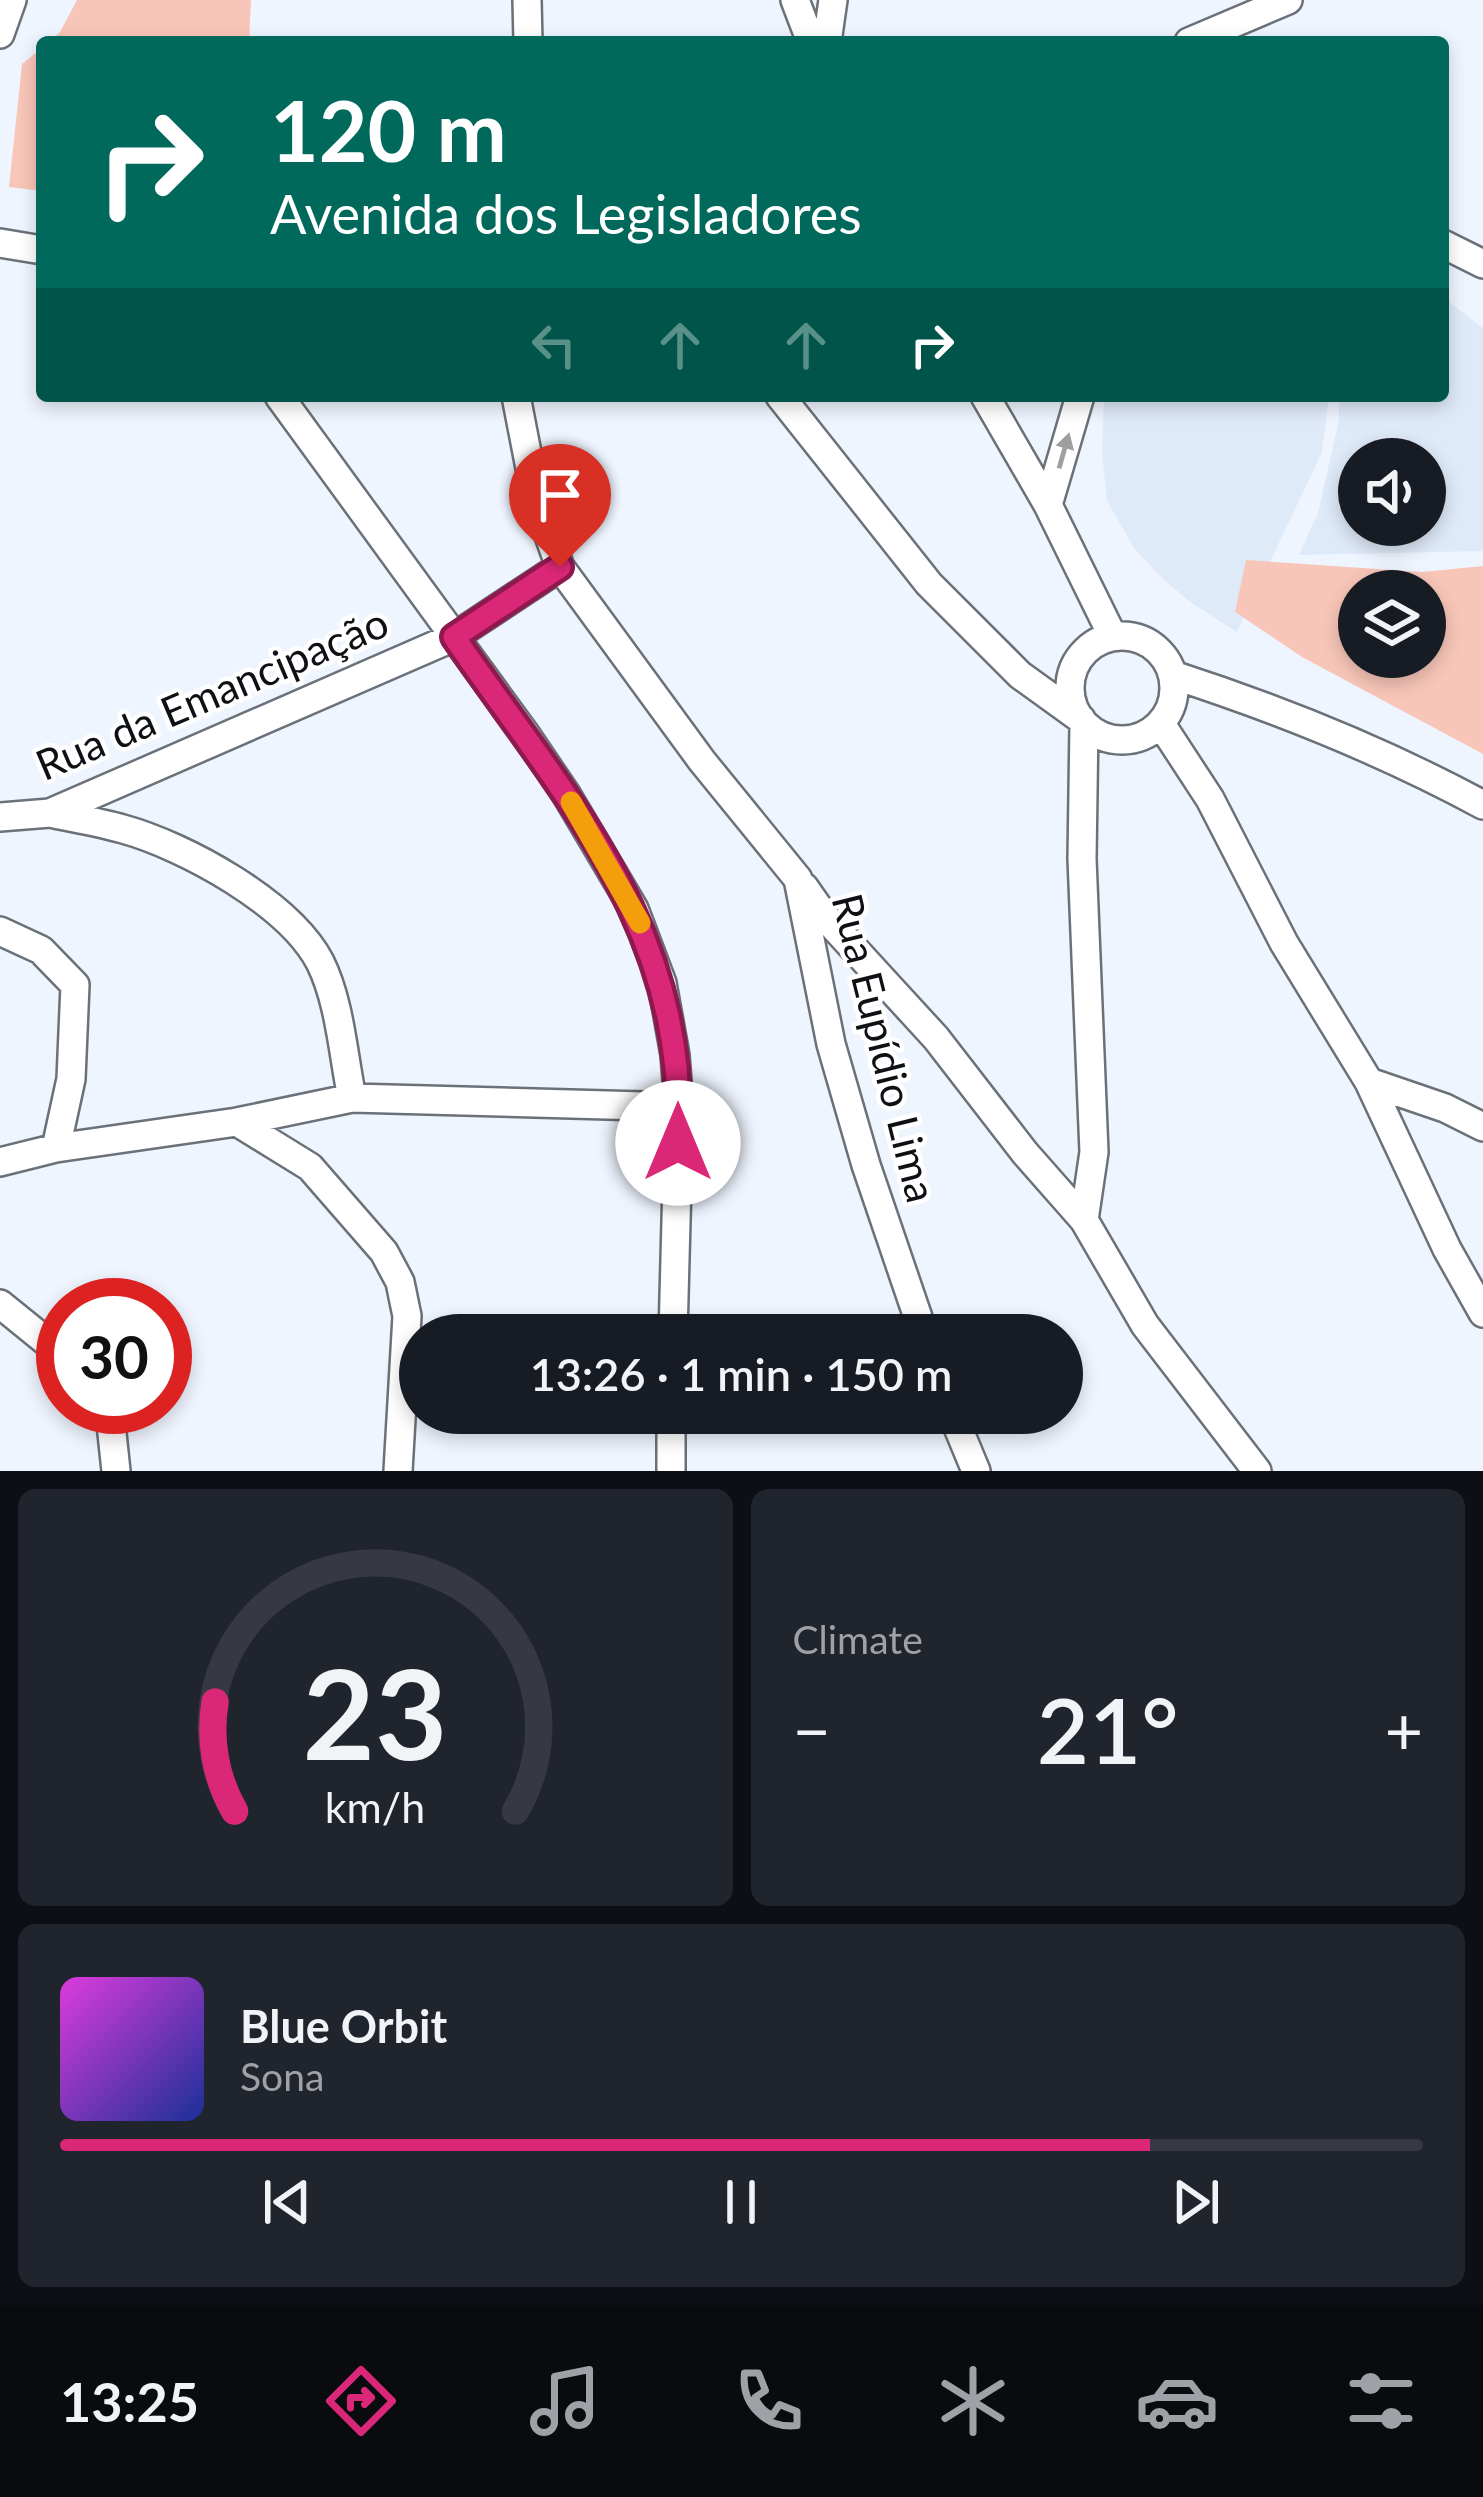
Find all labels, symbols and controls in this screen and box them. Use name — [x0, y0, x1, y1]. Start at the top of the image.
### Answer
text: 120 m — [270, 79, 507, 180]
icon: right — [72, 84, 228, 240]
text: Avenida dos Legisladores — [270, 181, 862, 246]
icon: left — [521, 312, 587, 378]
icon: ahead — [647, 312, 713, 378]
icon: ahead — [773, 312, 839, 378]
icon: right — [899, 312, 965, 378]
one-way arrow — [1056, 432, 1074, 468]
map controls — [1338, 438, 1446, 678]
button: sound — [1338, 438, 1446, 546]
pin — [509, 444, 611, 567]
icon: arrive — [527, 462, 593, 528]
button: layers — [1338, 570, 1446, 678]
street label: Rua da Emancipação — [28, 596, 395, 790]
street label: Rua Eupídio Lima — [822, 888, 947, 1207]
position arrow — [615, 1080, 741, 1206]
speed limit sign: 30 — [36, 1278, 192, 1434]
text: 13:26 · 1 min · 150 m — [530, 1347, 952, 1401]
text: Climate — [793, 1616, 923, 1662]
text: 23 — [303, 1637, 448, 1787]
text: 21° — [1037, 1675, 1179, 1783]
text: − — [793, 1690, 831, 1769]
text: + — [1385, 1690, 1423, 1769]
text: km/h — [325, 1780, 425, 1831]
text: Blue Orbit — [240, 1999, 447, 2053]
text: Sona — [240, 2053, 324, 2099]
icon: previous — [254, 2169, 320, 2235]
icon: pause — [708, 2169, 774, 2235]
icon: next — [1163, 2169, 1229, 2235]
icon: directions — [319, 2359, 403, 2443]
icon: music — [523, 2359, 607, 2443]
icon: phone — [727, 2359, 811, 2443]
icon: climate — [931, 2359, 1015, 2443]
icon: car — [1135, 2359, 1219, 2443]
icon: filters — [1339, 2359, 1423, 2443]
text: 13:25 — [60, 2369, 199, 2434]

